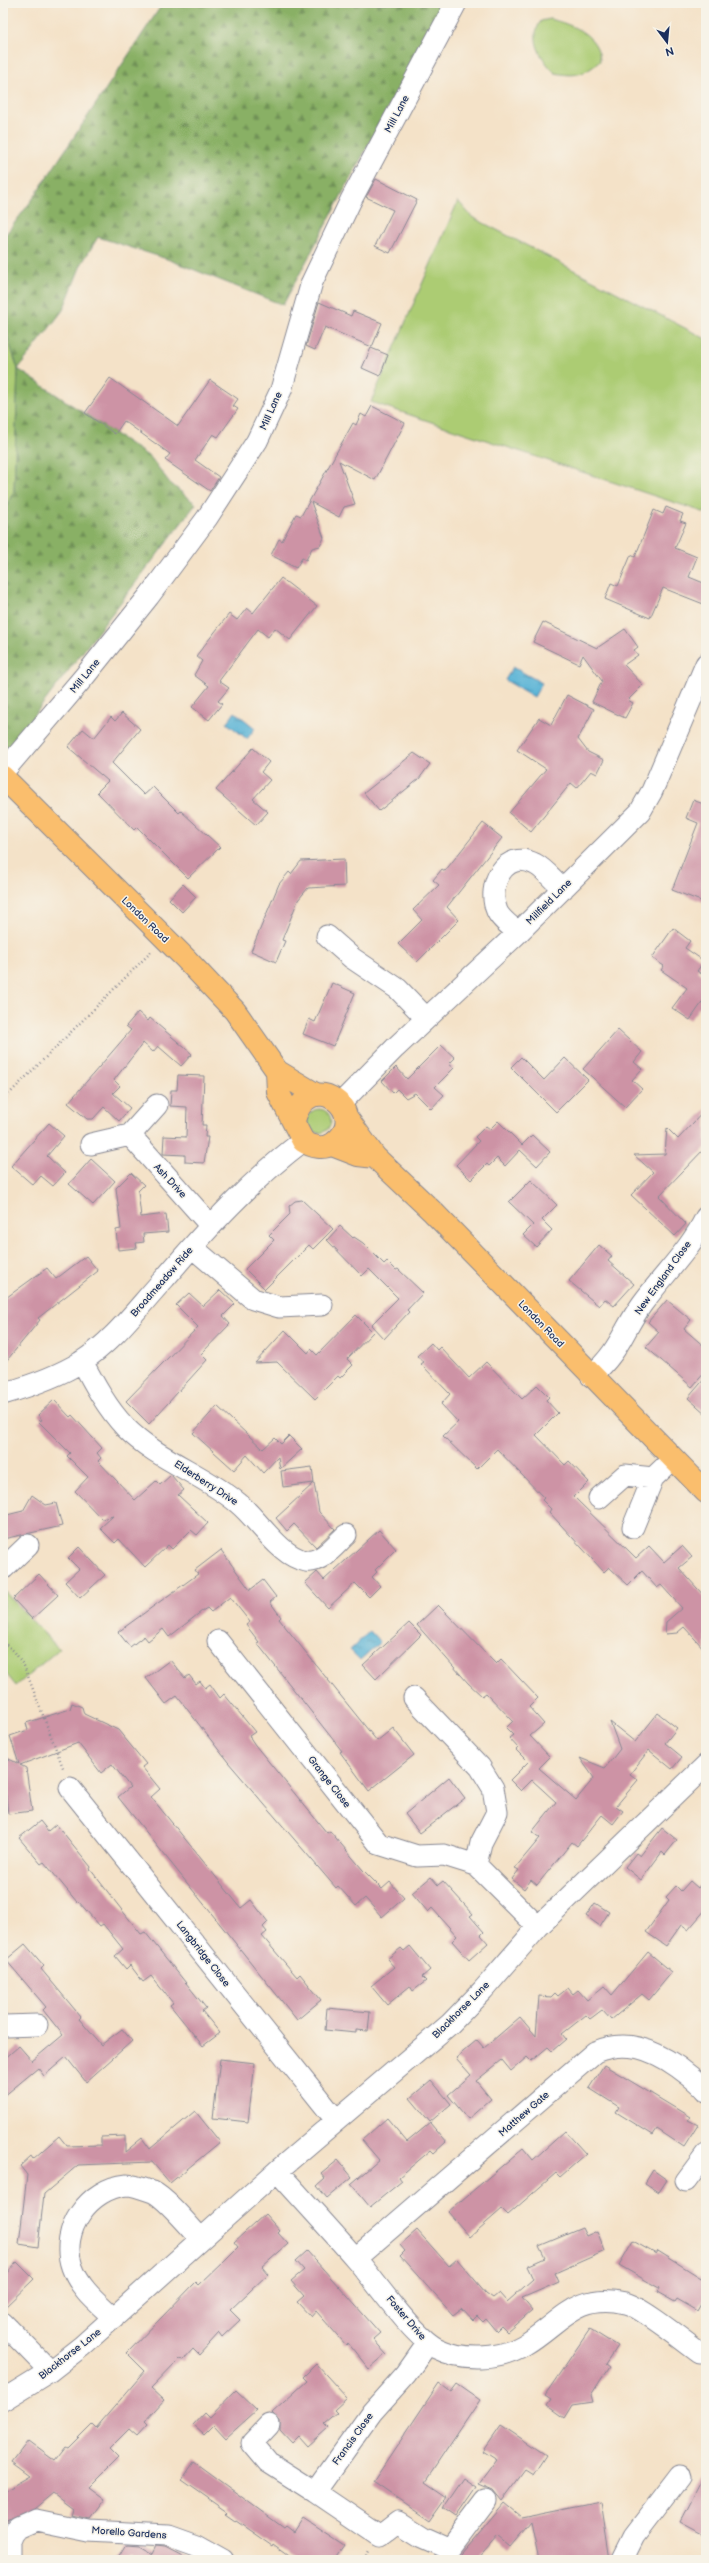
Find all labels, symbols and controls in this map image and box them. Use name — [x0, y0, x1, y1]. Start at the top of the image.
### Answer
north arrow — [647, 22, 687, 62]
text: N — [664, 44, 675, 59]
street label: Mill Lane — [382, 93, 412, 135]
street label: Mill Lane — [257, 390, 285, 432]
street label: Mill Lane — [67, 656, 103, 696]
street label: Millfield Lane — [524, 877, 574, 927]
street label: London Road — [119, 895, 171, 946]
street label: Ash Drive — [151, 1161, 189, 1201]
street label: New England Close — [632, 1239, 694, 1317]
street label: Broadmeadow Ride — [128, 1244, 196, 1320]
street label: London Road — [516, 1298, 567, 1350]
street label: Elderberry Drive — [172, 1458, 240, 1508]
street label: Grange Close — [305, 1754, 353, 1810]
street label: Langbridge Close — [174, 1919, 232, 1989]
street label: Blackhorse Lane — [430, 1979, 492, 2041]
street label: Matthew Gate — [496, 2089, 552, 2139]
street label: Foster Drive — [383, 2293, 429, 2343]
street label: Blackhorse Lane — [36, 2326, 104, 2382]
street label: Francis Close — [330, 2410, 376, 2468]
street label: Morello Gardens — [91, 2524, 167, 2542]

